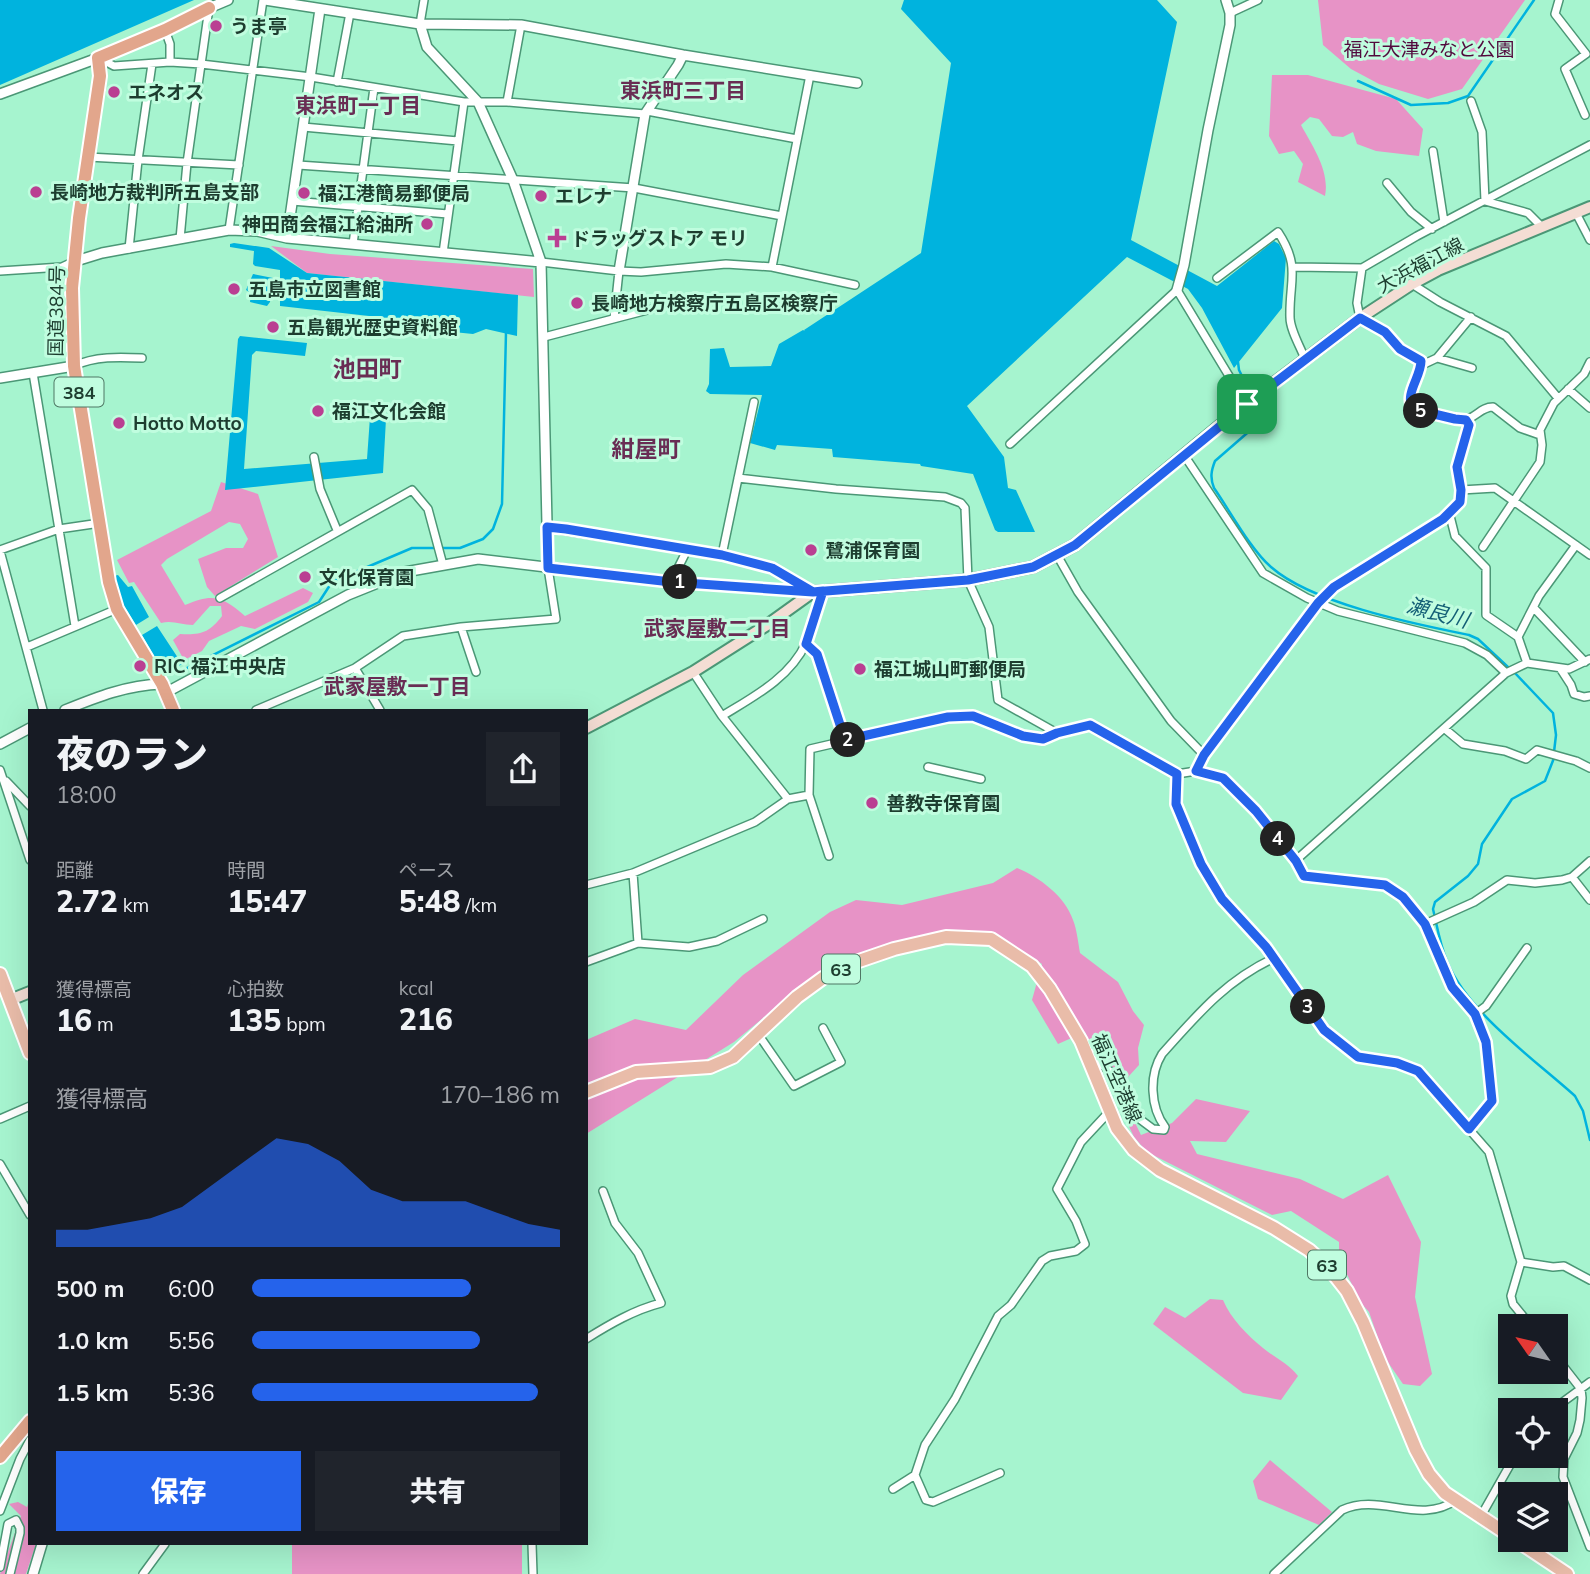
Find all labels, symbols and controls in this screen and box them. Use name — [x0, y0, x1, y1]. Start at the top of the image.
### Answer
place label: うま亭 — [230, 14, 287, 38]
marker: うま亭 — [208, 18, 224, 34]
park label: 福江大津みなと公園 — [1343, 37, 1515, 61]
district label: 東浜町三丁目 — [620, 77, 746, 103]
place label: エネオス — [128, 80, 204, 104]
marker: エネオス — [106, 84, 122, 100]
district label: 東浜町一丁目 — [295, 92, 421, 118]
place label: 長崎地方裁判所五島支部 — [50, 180, 259, 204]
place label: 福江港簡易郵便局 — [318, 181, 470, 205]
marker: 長崎地方裁判所五島支部 — [28, 184, 44, 200]
place label: エレナ — [555, 184, 612, 208]
marker: 福江港簡易郵便局 — [296, 185, 312, 201]
marker: エレナ — [533, 188, 549, 204]
place label: 神田商会福江給油所 — [242, 212, 413, 236]
marker: 神田商会福江給油所 — [419, 216, 435, 232]
place label: ドラッグストア モリ — [571, 226, 747, 250]
marker: ドラッグストア モリ — [549, 230, 565, 246]
street label: 大浜福江線 — [1372, 232, 1468, 298]
street label: 国道384号 — [43, 265, 69, 357]
place label: 五島市立図書館 — [248, 277, 381, 301]
marker: 五島市立図書館 — [226, 281, 242, 297]
place label: 長崎地方検察庁五島区検察庁 — [591, 291, 838, 315]
marker: 長崎地方検察庁五島区検察庁 — [569, 295, 585, 311]
place label: 五島観光歴史資料館 — [287, 315, 458, 339]
marker: 五島観光歴史資料館 — [265, 319, 281, 335]
district label: 池田町 — [333, 354, 402, 383]
pin — [1217, 374, 1277, 434]
road number: 384 — [55, 378, 104, 406]
icon: arrive — [1228, 385, 1266, 423]
pin: 5 — [1404, 394, 1438, 428]
text: 5 — [1415, 398, 1426, 422]
place label: 福江文化会館 — [332, 399, 446, 423]
marker: 福江文化会館 — [310, 403, 326, 419]
place label: Hotto Motto — [133, 411, 242, 435]
marker: Hotto Motto — [111, 415, 127, 431]
district label: 紺屋町 — [612, 434, 681, 463]
place label: 鷺浦保育園 — [825, 538, 920, 562]
marker: 鷺浦保育園 — [803, 542, 819, 558]
pin: 1 — [662, 564, 698, 600]
place label: 文化保育園 — [319, 565, 414, 589]
marker: 文化保育園 — [297, 569, 313, 585]
text: 1 — [674, 569, 685, 593]
water label: 瀬良川 — [1404, 591, 1474, 633]
district label: 武家屋敷二丁目 — [644, 615, 791, 641]
place label: RIC 福江中央店 — [154, 654, 286, 678]
place label: 福江城山町郵便局 — [874, 657, 1026, 681]
marker: RIC 福江中央店 — [132, 658, 148, 674]
marker: 福江城山町郵便局 — [852, 661, 868, 677]
district label: 武家屋敷一丁目 — [324, 673, 471, 699]
pin: 2 — [830, 722, 866, 758]
text: 2 — [842, 727, 853, 751]
text: 夜のラン — [56, 730, 208, 778]
button: share — [486, 732, 560, 806]
text: 18:00 — [56, 780, 116, 809]
place label: 善教寺保育園 — [886, 791, 1000, 815]
marker: 善教寺保育園 — [864, 795, 880, 811]
pin: 4 — [1260, 822, 1296, 856]
text: 4 — [1272, 826, 1283, 850]
text: 距離 — [56, 858, 94, 882]
text: 時間 — [227, 858, 265, 882]
text: ペース — [399, 858, 455, 882]
text: 2.72 — [56, 882, 118, 920]
text: 15:47 — [227, 882, 307, 920]
text: 5:48 — [399, 882, 460, 920]
text: km — [118, 893, 149, 917]
text: /km — [460, 893, 497, 917]
road number: 63 — [822, 954, 860, 984]
text: kcal — [399, 976, 433, 1000]
text: 獲得標高 — [56, 977, 132, 1001]
text: 心拍数 — [227, 977, 284, 1001]
pin: 3 — [1290, 990, 1326, 1024]
text: 3 — [1302, 994, 1313, 1018]
text: 216 — [399, 1000, 453, 1038]
text: 16 — [56, 1001, 92, 1039]
text: 135 — [227, 1001, 281, 1039]
text: m — [92, 1012, 114, 1036]
text: bpm — [281, 1012, 326, 1036]
street label: 福江空港線 — [1087, 1030, 1147, 1126]
text: 170–186 m — [439, 1080, 560, 1109]
text: 獲得標高 — [56, 1084, 148, 1113]
road number: 63 — [1308, 1250, 1346, 1280]
text: 500 m — [56, 1274, 124, 1303]
text: 6:00 — [168, 1274, 215, 1303]
north arrow — [1498, 1314, 1568, 1384]
map controls — [1498, 1314, 1568, 1552]
text: 1.0 km — [56, 1326, 129, 1355]
text: 5:56 — [168, 1326, 215, 1355]
text: 1.5 km — [56, 1378, 129, 1407]
text: 5:36 — [168, 1378, 215, 1407]
button: locate — [1498, 1398, 1568, 1468]
button: 保存 — [56, 1451, 301, 1531]
button: 共有 — [315, 1451, 560, 1531]
button: layers — [1498, 1482, 1568, 1552]

